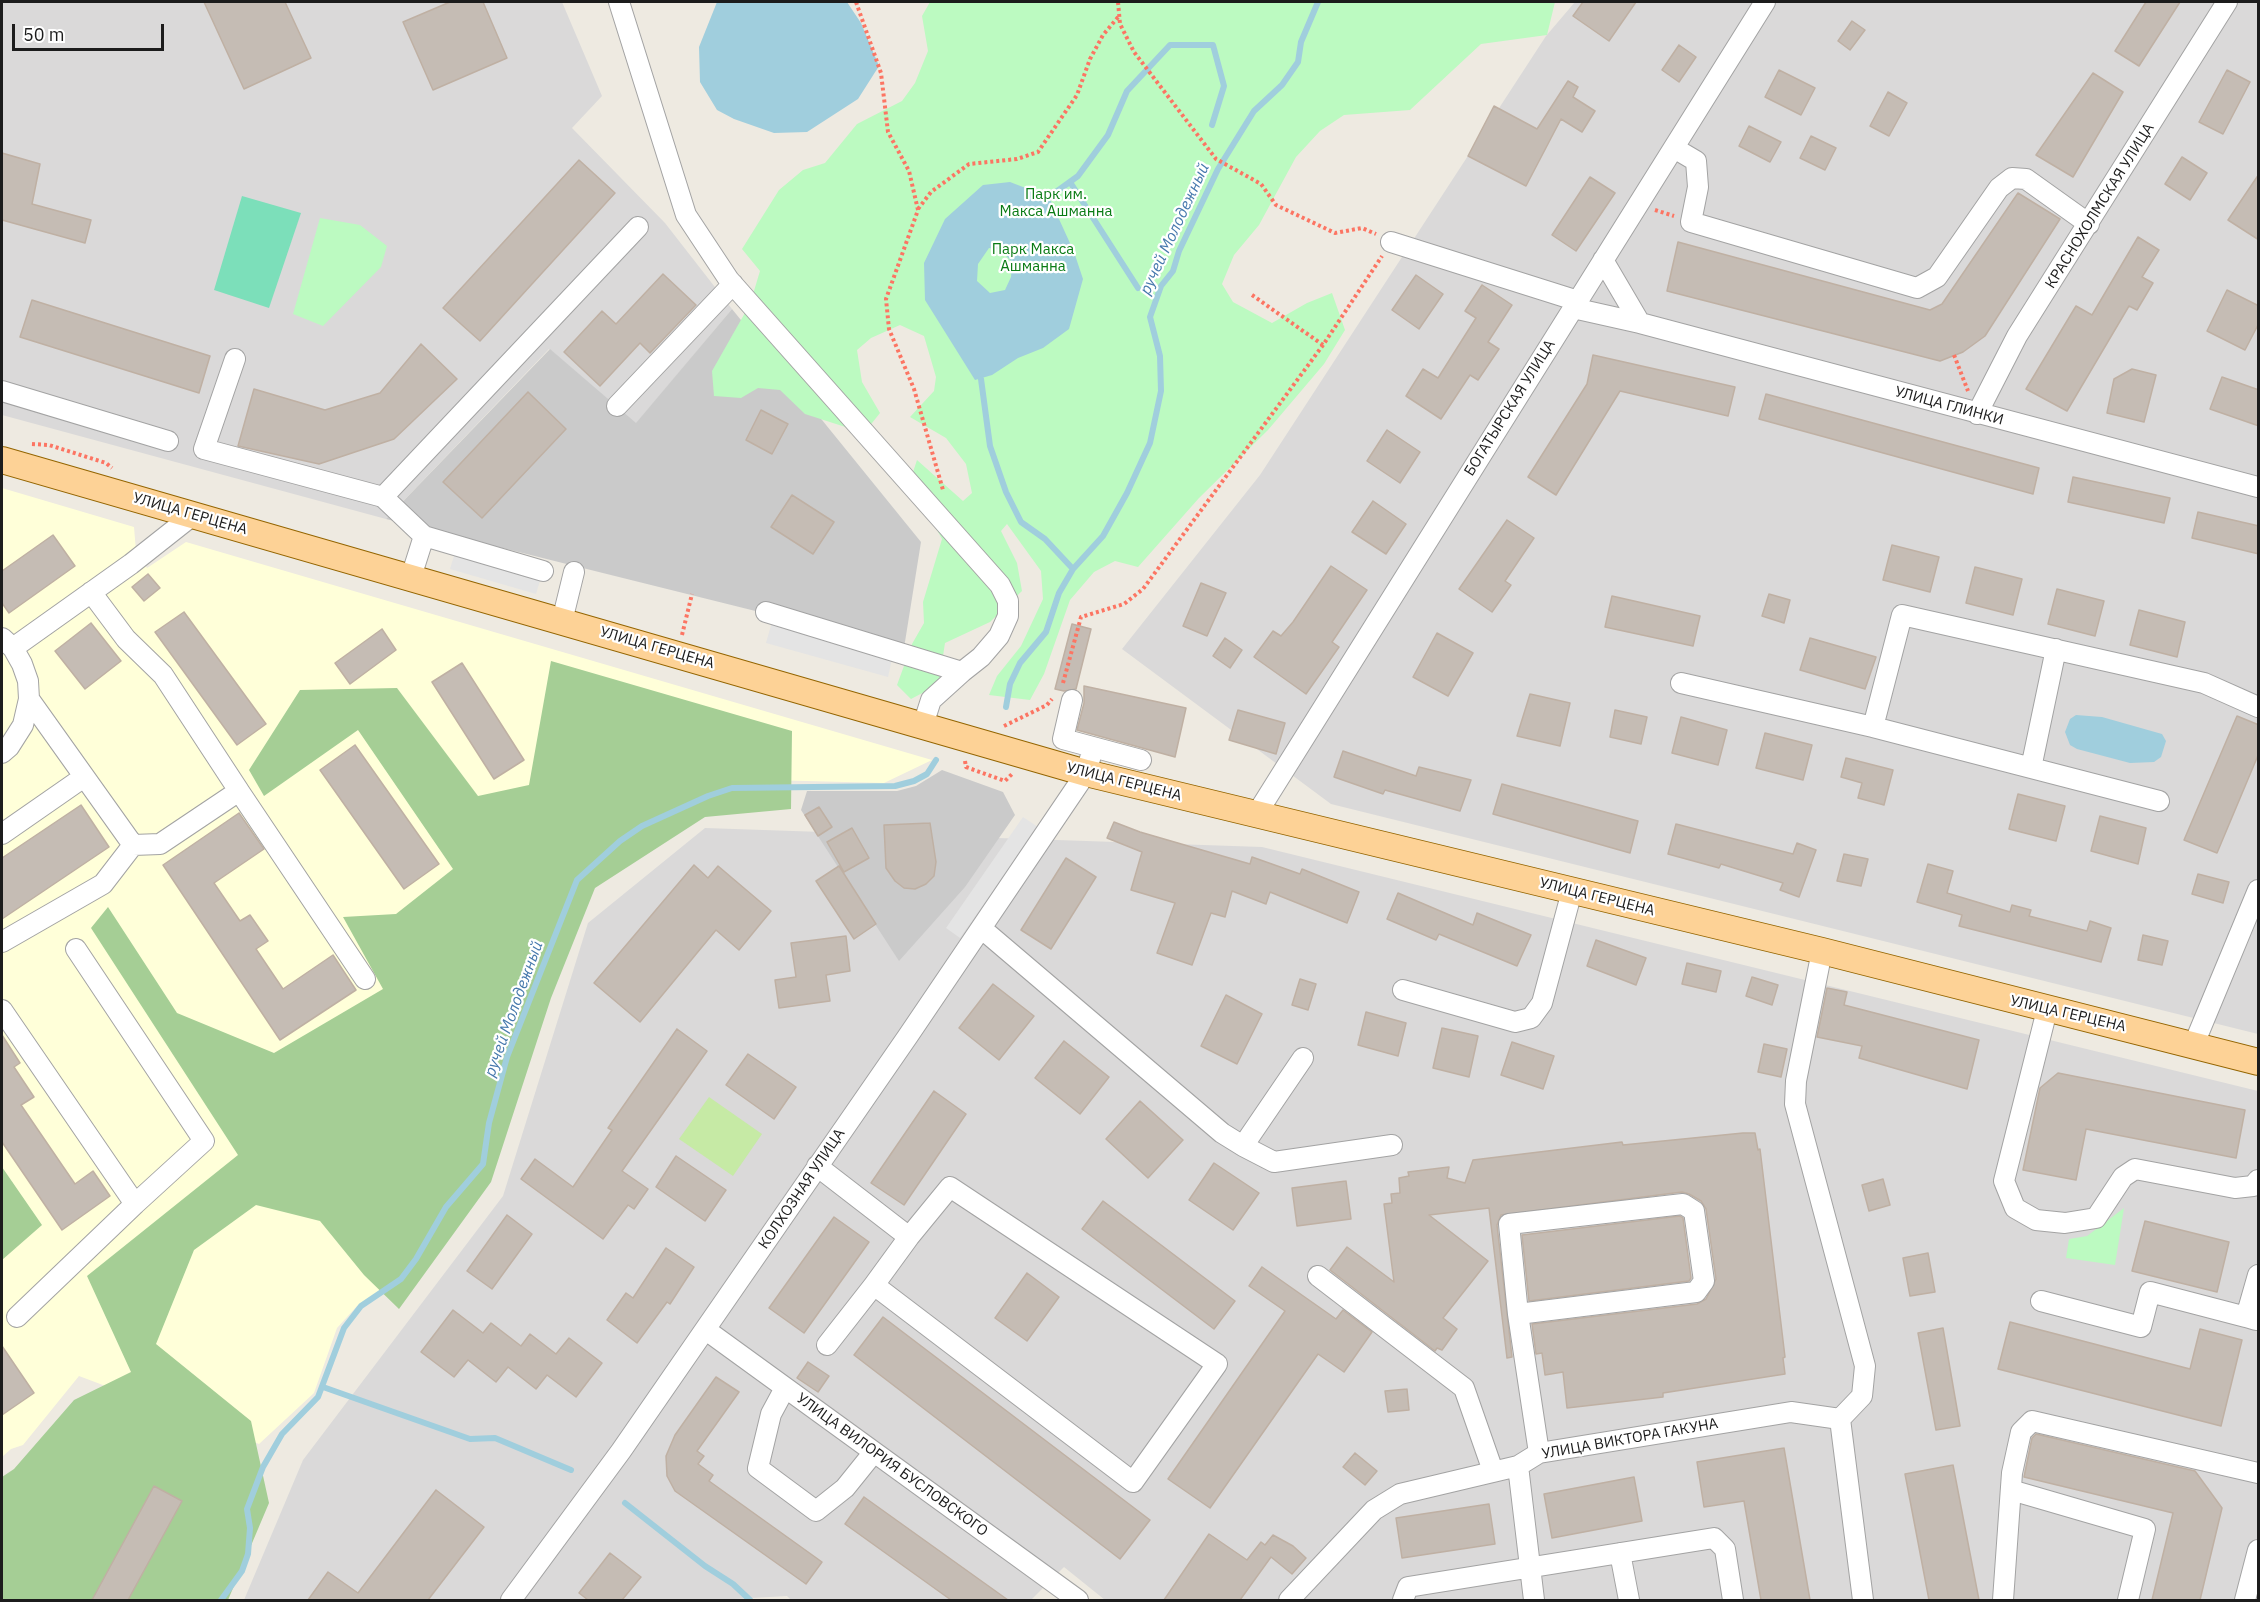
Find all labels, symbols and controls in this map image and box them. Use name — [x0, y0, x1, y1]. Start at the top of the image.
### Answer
scale bar — [15, 12, 166, 50]
text: 50 m — [23, 23, 65, 46]
street label: КРАСНОХОЛМСКАЯ УЛИЦА — [2042, 120, 2158, 292]
water label: ручей Молодежный — [1136, 160, 1214, 298]
park label: Парк им. Макса Ашманна — [1000, 186, 1112, 221]
park label: Парк Макса Ашманна — [992, 241, 1074, 276]
street label: БОГАТЫРСКАЯ УЛИЦА — [1461, 336, 1559, 480]
street label: УЛИЦА ГЛИНКИ — [1893, 383, 2005, 429]
street label: УЛИЦА ГЕРЦЕНА — [131, 489, 249, 539]
street label: УЛИЦА ГЕРЦЕНА — [598, 623, 716, 673]
street label: УЛИЦА ГЕРЦЕНА — [1064, 759, 1184, 805]
street label: УЛИЦА ГЕРЦЕНА — [1537, 874, 1657, 920]
water label: ручей Молодежный — [481, 939, 547, 1079]
street label: УЛИЦА ГЕРЦЕНА — [2008, 992, 2128, 1036]
street label: КОЛХОЗНАЯ УЛИЦА — [755, 1125, 849, 1253]
street label: УЛИЦА ВИЛОРИЯ БУСЛОВСКОГО — [793, 1390, 991, 1540]
street label: УЛИЦА ВИКТОРА ГАКУНА — [1540, 1415, 1720, 1463]

